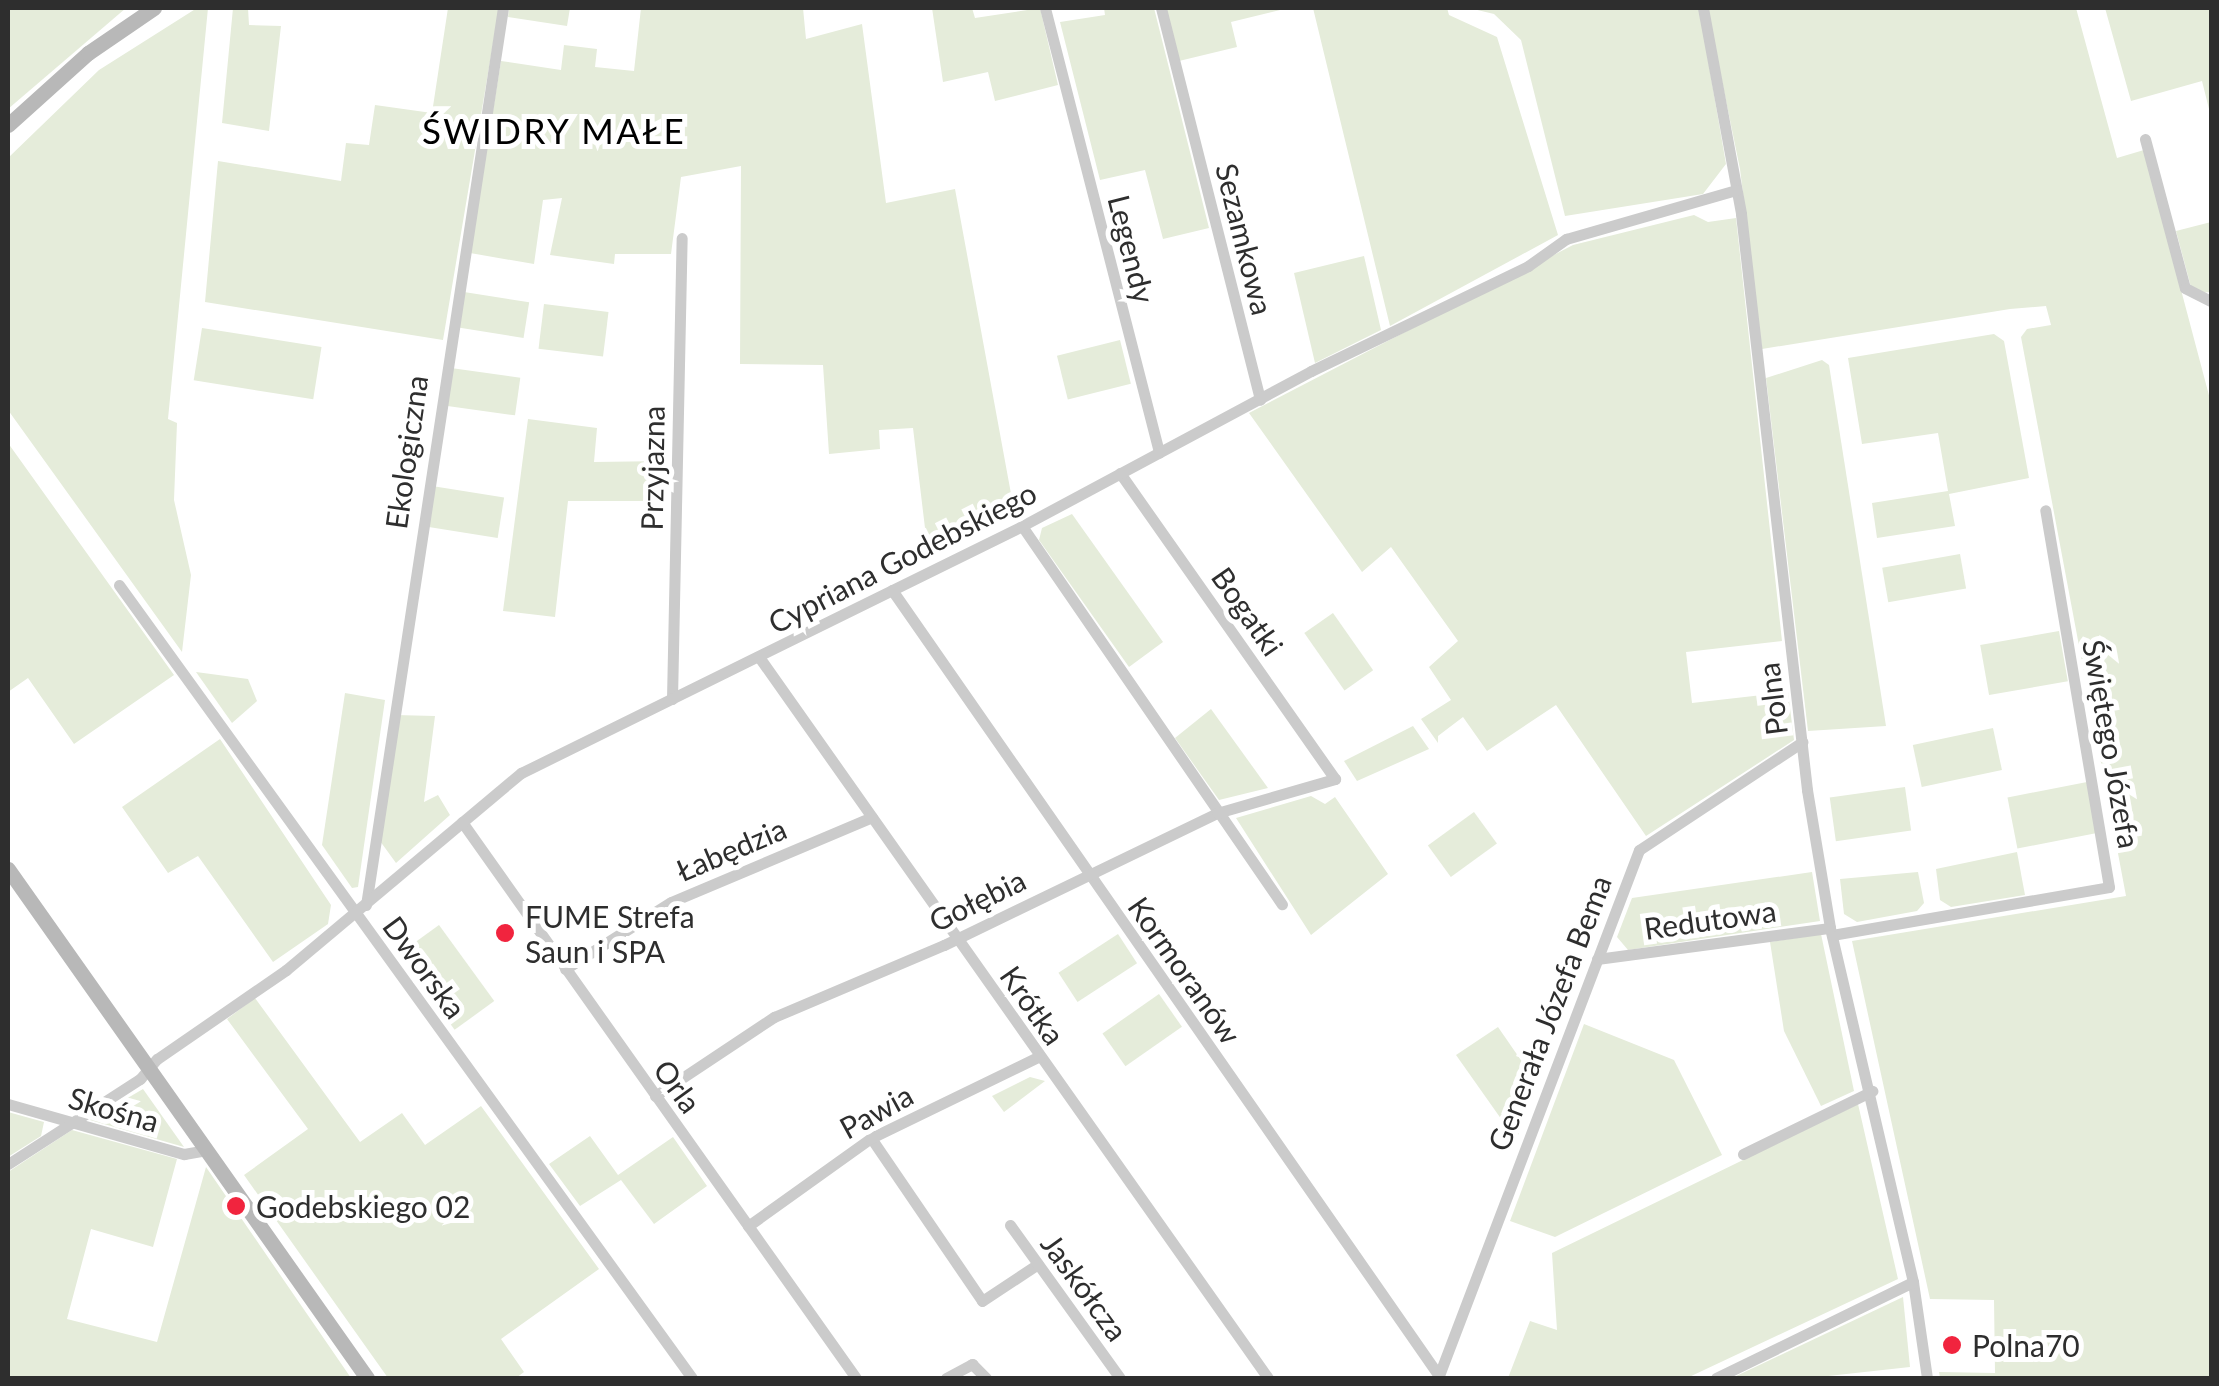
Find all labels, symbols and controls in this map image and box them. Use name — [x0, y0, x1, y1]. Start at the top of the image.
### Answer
district label: ŚWIDRY MAŁE — [421, 109, 687, 151]
street label: Sezamkowa — [1209, 160, 1281, 318]
street label: Legendy — [1101, 191, 1163, 307]
street label: Ekologiczna — [377, 373, 435, 531]
street label: Przyjazna — [633, 405, 671, 531]
street label: Cypriana Godebskiego — [762, 474, 1042, 640]
street label: Bogatki — [1205, 560, 1291, 662]
street label: Świętego Józefa — [2076, 636, 2148, 852]
street label: Polna — [1750, 661, 1794, 737]
street label: Łabędzia — [671, 810, 791, 888]
street label: Gołębia — [923, 861, 1031, 939]
street label: Generała Józefa Bema — [1480, 870, 1618, 1156]
street label: Kormoranów — [1121, 890, 1249, 1050]
street label: Redutowa — [1642, 892, 1778, 946]
place label: FUME Strefa Saun i SPA — [525, 898, 695, 968]
street label: Dworska — [376, 909, 474, 1025]
marker: FUME Strefa Saun i SPA — [494, 922, 516, 944]
street label: Krótka — [993, 959, 1073, 1051]
street label: Orla — [647, 1053, 709, 1119]
street label: Pawia — [833, 1076, 919, 1146]
street label: Skośna — [65, 1079, 163, 1139]
place label: Godebskiego 02 — [256, 1188, 470, 1224]
marker: Godebskiego 02 — [225, 1195, 247, 1217]
street label: Jaskółcza — [1034, 1226, 1136, 1348]
place label: Polna70 — [1972, 1327, 2080, 1363]
marker: Polna70 — [1941, 1334, 1963, 1356]

